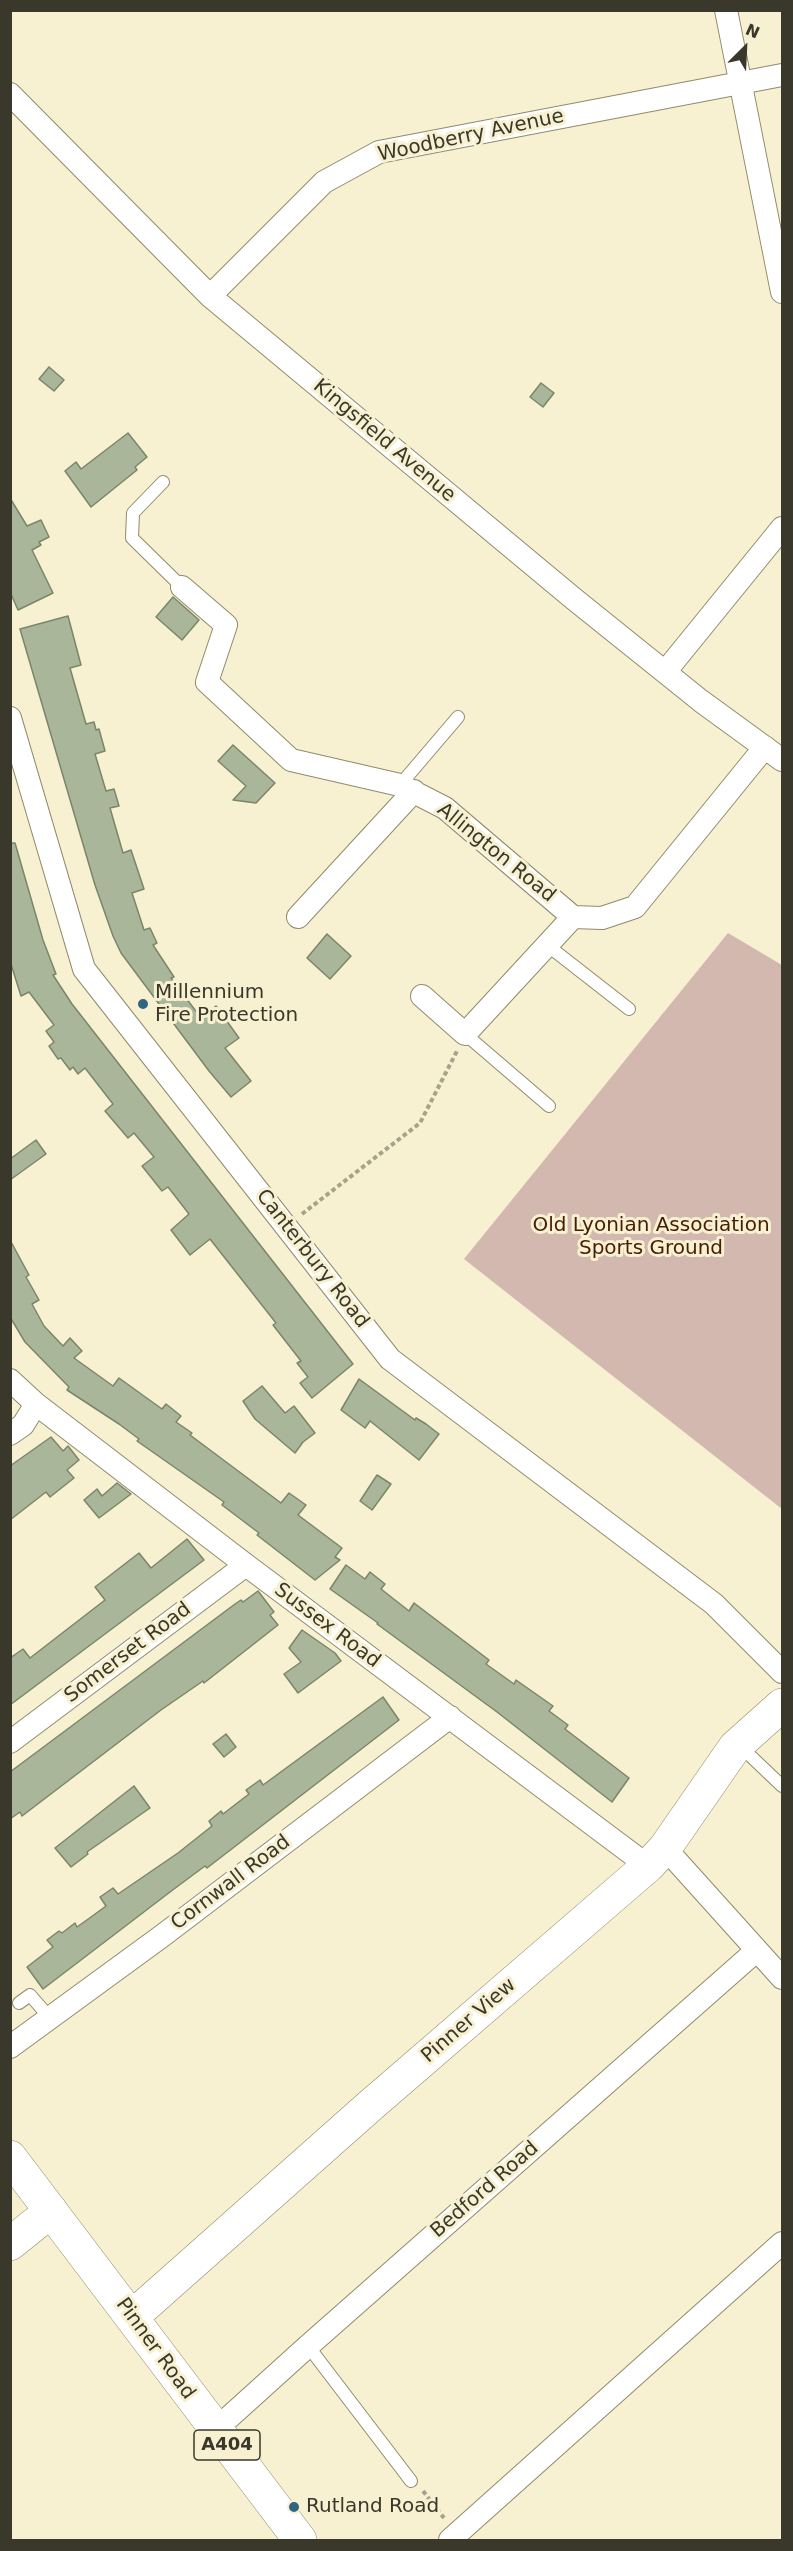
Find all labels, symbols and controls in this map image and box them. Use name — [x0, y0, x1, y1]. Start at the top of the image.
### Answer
north arrow — [715, 18, 775, 78]
text: N — [743, 20, 762, 42]
street label: Woodberry Avenue — [376, 105, 566, 167]
street label: Kingsfield Avenue — [308, 375, 460, 507]
street label: Allington Road — [432, 798, 560, 908]
place label: Millennium Fire Protection — [155, 981, 298, 1028]
marker: Millennium Fire Protection — [136, 997, 150, 1011]
street label: Canterbury Road — [250, 1185, 374, 1333]
park label: Old Lyonian Association Sports Ground — [532, 1214, 770, 1261]
street label: Sussex Road — [269, 1578, 385, 1674]
street label: Somerset Road — [60, 1598, 196, 1708]
street label: Cornwall Road — [167, 1830, 295, 1936]
street label: Pinner View — [417, 1974, 521, 2068]
street label: Bedford Road — [426, 2137, 544, 2243]
street label: Pinner Road — [110, 2294, 200, 2404]
road number: A404 — [194, 2430, 260, 2460]
place label: Rutland Road — [306, 2495, 439, 2519]
marker: Rutland Road — [287, 2500, 301, 2514]

